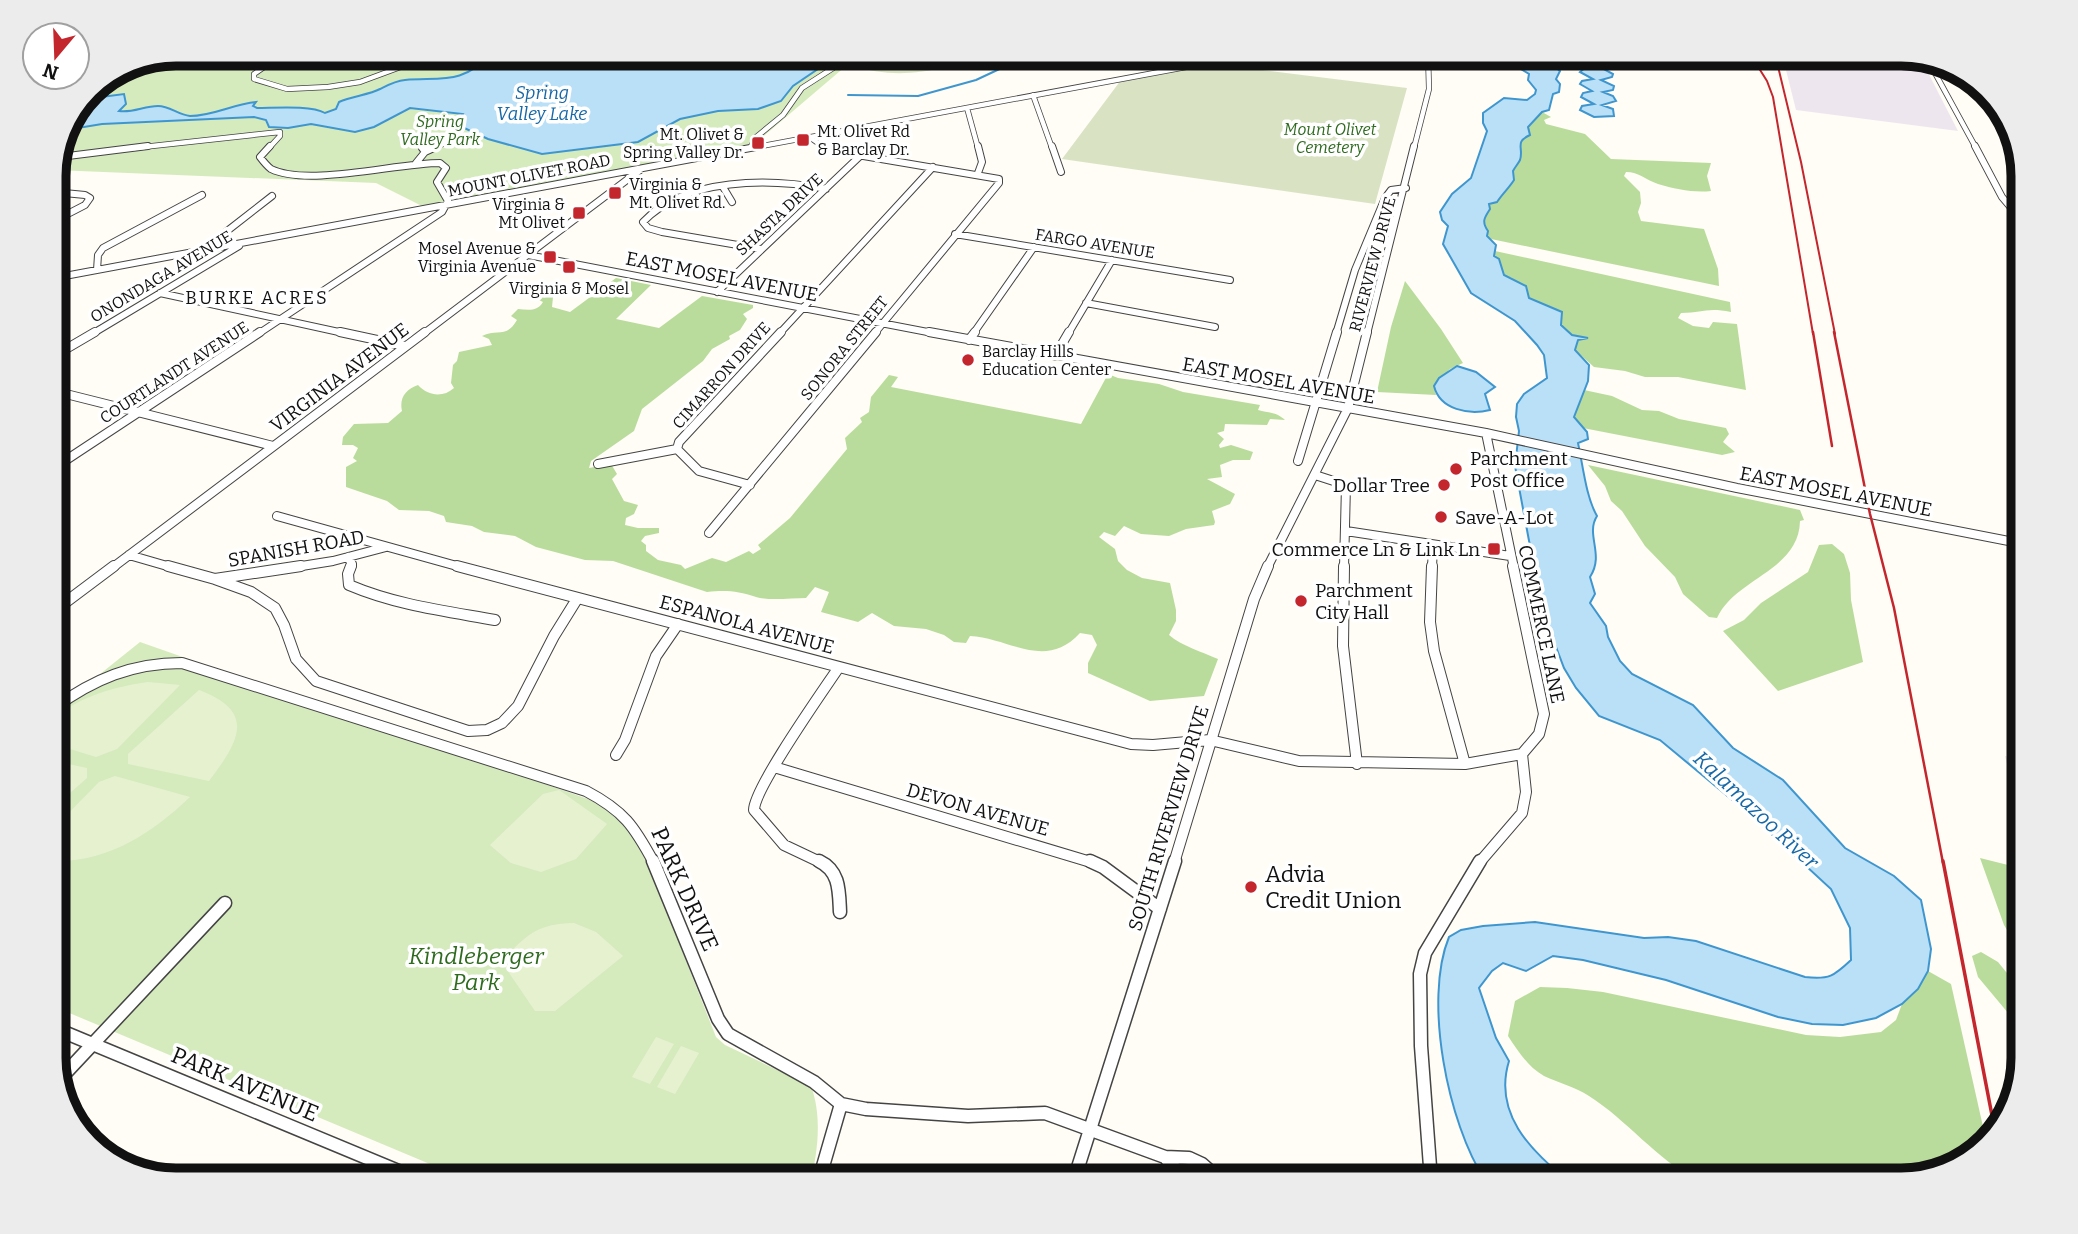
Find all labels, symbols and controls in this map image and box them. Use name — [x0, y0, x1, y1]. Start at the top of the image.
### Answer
north arrow — [21, 21, 91, 91]
text: N — [40, 58, 61, 85]
water label: Spring Valley Lake — [497, 82, 587, 125]
park label: Spring Valley Park — [400, 112, 480, 149]
park label: Mount Olivet Cemetery — [1284, 120, 1376, 157]
place label: Mt. Olivet Rd & Barclay Dr. — [817, 122, 911, 159]
place label: Mt. Olivet & Spring Valley Dr. — [623, 125, 744, 162]
marker: Mt. Olivet Rd & Barclay Dr. — [795, 132, 811, 148]
marker: Mt. Olivet & Spring Valley Dr. — [750, 135, 766, 151]
street label: MOUNT OLIVET ROAD — [446, 150, 612, 201]
street label: SHASTA DRIVE — [732, 169, 827, 260]
place label: Virginia & Mt. Olivet Rd. — [629, 175, 725, 212]
marker: Virginia & Mt. Olivet Rd. — [607, 185, 623, 201]
street label: RIVERVIEW DRIVE — [1345, 194, 1400, 334]
place label: Virginia & Mt Olivet — [492, 195, 565, 232]
marker: Virginia & Mt Olivet — [571, 205, 587, 221]
street label: FARGO AVENUE — [1034, 225, 1156, 262]
street label: ONONDAGA AVENUE — [87, 227, 236, 326]
place label: Mosel Avenue & Virginia Avenue — [418, 239, 536, 276]
street label: EAST MOSEL AVENUE — [624, 247, 820, 306]
marker: Mosel Avenue & Virginia Avenue — [542, 249, 558, 265]
marker: Virginia & Mosel — [561, 259, 577, 275]
place label: Virginia & Mosel — [509, 279, 630, 298]
district label: BURKE ACRES — [185, 287, 329, 309]
street label: SONORA STREET — [797, 293, 892, 404]
street label: COURTLANDT AVENUE — [96, 317, 252, 428]
street label: VIRGINIA AVENUE — [265, 318, 413, 437]
street label: CIMARRON DRIVE — [668, 318, 774, 433]
place label: Barclay Hills Education Center — [982, 342, 1111, 379]
marker: Barclay Hills Education Center — [960, 352, 976, 368]
street label: EAST MOSEL AVENUE — [1181, 352, 1377, 409]
place label: Parchment Post Office — [1470, 447, 1568, 492]
marker: Parchment Post Office — [1448, 461, 1464, 477]
street label: EAST MOSEL AVENUE — [1738, 462, 1934, 521]
place label: Dollar Tree — [1333, 474, 1430, 497]
marker: Dollar Tree — [1436, 477, 1452, 493]
place label: Save-A-Lot — [1455, 506, 1554, 529]
marker: Save-A-Lot — [1433, 509, 1449, 525]
street label: SPANISH ROAD — [226, 525, 366, 572]
place label: Commerce Ln & Link Ln — [1272, 538, 1480, 561]
marker: Commerce Ln & Link Ln — [1486, 541, 1502, 557]
street label: COMMERCE LANE — [1513, 543, 1570, 706]
place label: Parchment City Hall — [1315, 579, 1413, 624]
street label: ESPANOLA AVENUE — [657, 590, 837, 659]
marker: Parchment City Hall — [1293, 593, 1309, 609]
street label: SOUTH RIVERVIEW DRIVE — [1123, 703, 1214, 934]
water label: Kalamazoo River — [1688, 746, 1825, 875]
street label: DEVON AVENUE — [904, 778, 1052, 841]
street label: PARK DRIVE — [645, 823, 725, 955]
place label: Advia Credit Union — [1265, 860, 1402, 914]
marker: Advia Credit Union — [1243, 879, 1259, 895]
park label: Kindleberger Park — [408, 942, 545, 996]
street label: PARK AVENUE — [167, 1040, 323, 1128]

